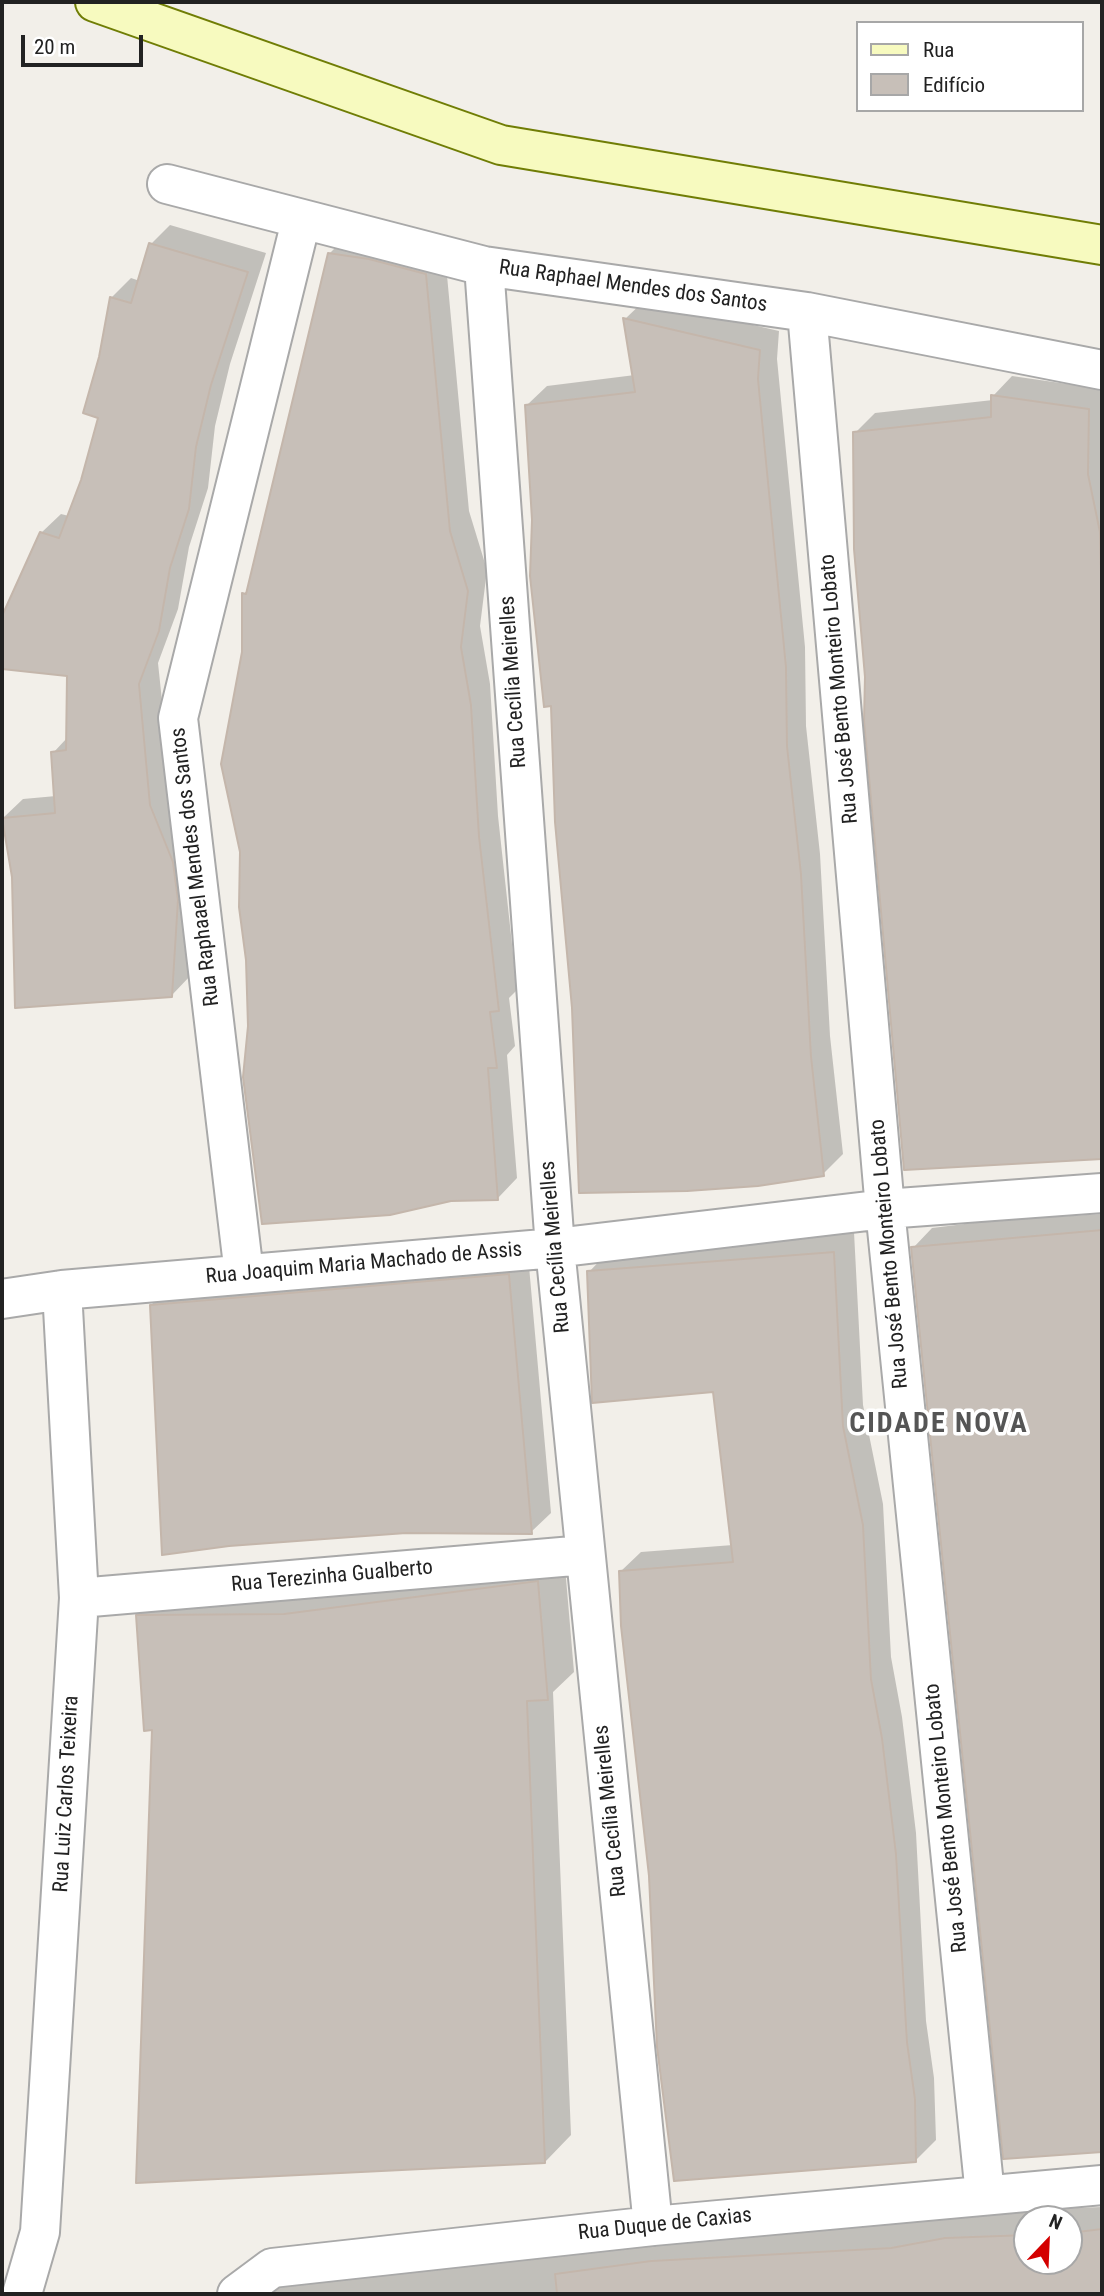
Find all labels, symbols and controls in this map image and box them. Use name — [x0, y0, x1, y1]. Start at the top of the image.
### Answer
scale bar — [24, 21, 147, 65]
legend — [856, 21, 1083, 112]
text: 20 m — [34, 35, 75, 59]
text: Rua — [923, 38, 954, 62]
text: Edifício — [923, 73, 985, 97]
street label: Rua Raphael Mendes dos Santos — [497, 256, 769, 318]
street label: Rua José Bento Monteiro Lobato — [816, 553, 864, 825]
street label: Rua Cecília Meirelles — [495, 595, 533, 769]
street label: Rua Raphaael Mendes dos Santos — [166, 726, 226, 1008]
street label: Rua José Bento Monteiro Lobato — [866, 1118, 914, 1390]
street label: Rua Cecília Meirelles — [536, 1160, 576, 1334]
street label: Rua Joaquim Maria Machado de Assis — [205, 1238, 523, 1290]
district label: CIDADE NOVA — [851, 1408, 1027, 1442]
street label: Rua Terezinha Gualberto — [230, 1556, 434, 1598]
street label: Rua José Bento Monteiro Lobato — [920, 1682, 974, 1954]
street label: Rua Luiz Carlos Teixeira — [49, 1695, 85, 1893]
street label: Rua Cecília Meirelles — [589, 1724, 633, 1898]
street label: Rua Duque de Caxias — [577, 2203, 753, 2247]
north arrow — [1013, 2205, 1083, 2275]
text: N — [1046, 2209, 1065, 2235]

